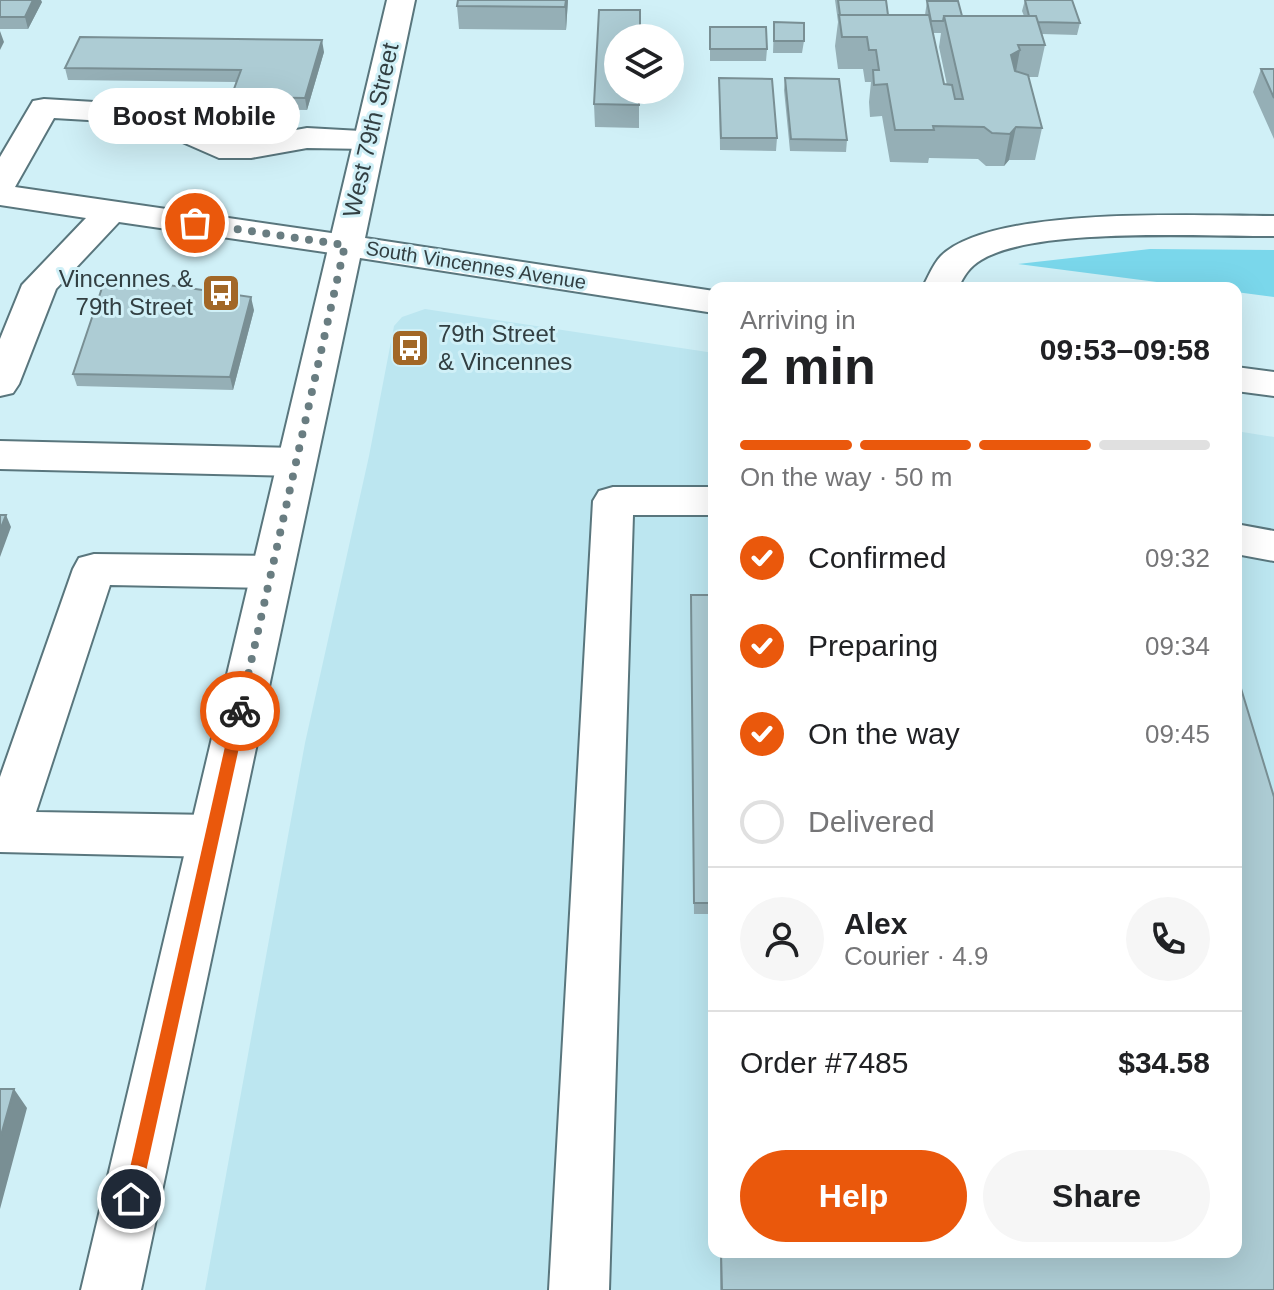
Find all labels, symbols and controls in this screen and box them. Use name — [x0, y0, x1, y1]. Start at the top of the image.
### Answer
map controls — [604, 24, 684, 104]
button: layers — [604, 24, 684, 104]
street label: West 79th Street — [337, 40, 404, 220]
callout: Boost Mobile — [89, 87, 301, 143]
text: Boost Mobile — [112, 101, 276, 131]
pin — [161, 189, 229, 257]
icon: bag — [173, 201, 217, 245]
street label: South Vincennes Avenue — [364, 237, 588, 293]
place label: Vincennes & 79th Street — [59, 265, 193, 320]
bus stop icon: Vincennes & 79th Street — [200, 272, 242, 314]
text: Arriving in — [740, 305, 856, 335]
place label: 79th Street & Vincennes — [438, 320, 572, 375]
bus stop icon: 79th Street & Vincennes — [389, 327, 431, 369]
text: 09:53–09:58 — [1040, 333, 1210, 366]
text: 2 min — [740, 337, 876, 395]
text: On the way · 50 m — [740, 462, 952, 492]
icon: check — [740, 536, 784, 580]
text: Confirmed — [808, 541, 946, 574]
text: 09:32 — [1145, 543, 1210, 573]
icon: check — [740, 624, 784, 668]
text: Preparing — [808, 629, 938, 662]
text: 09:34 — [1145, 631, 1210, 661]
courier — [200, 671, 280, 751]
icon: bike — [218, 689, 262, 733]
icon: check — [740, 712, 784, 756]
text: On the way — [808, 717, 960, 750]
text: 09:45 — [1145, 719, 1210, 749]
text: Delivered — [808, 805, 935, 838]
button: person — [740, 897, 824, 981]
button: phone — [1126, 897, 1210, 981]
text: Alex — [844, 907, 907, 940]
text: Courier · 4.9 — [844, 941, 989, 971]
text: Order #7485 — [740, 1046, 908, 1079]
text: $34.58 — [1118, 1046, 1210, 1079]
button: Help — [740, 1150, 967, 1242]
button: Share — [983, 1150, 1210, 1242]
pin — [97, 1165, 165, 1233]
icon: home — [109, 1177, 153, 1221]

